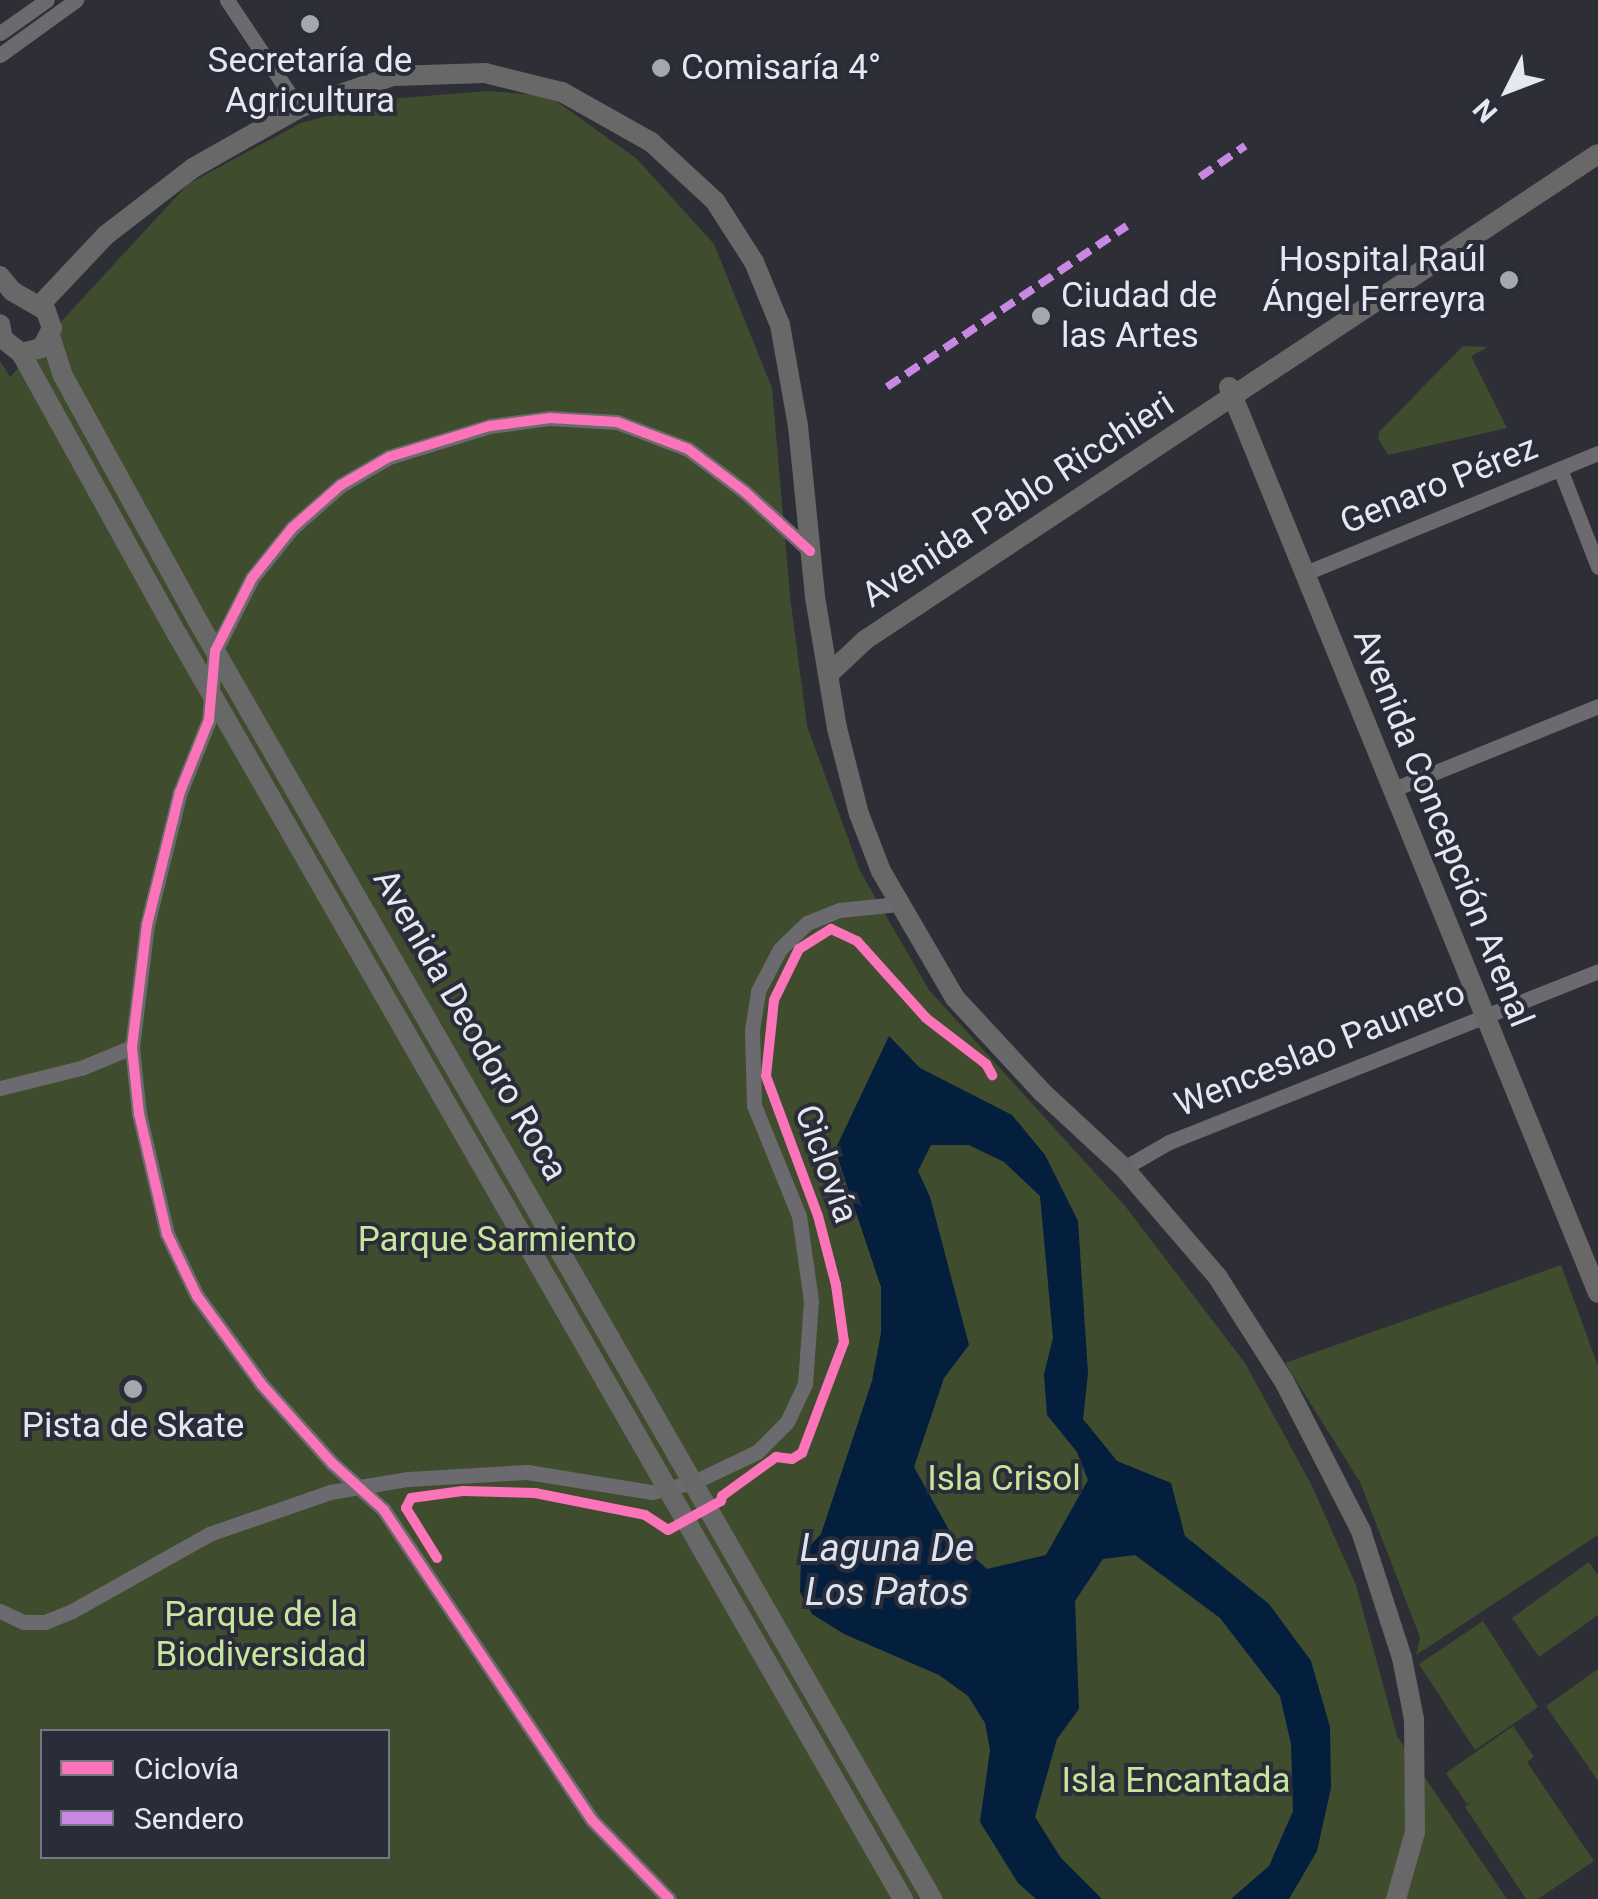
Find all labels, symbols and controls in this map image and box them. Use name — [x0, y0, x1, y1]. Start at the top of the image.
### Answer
marker: Secretaría de Agricultura — [299, 13, 321, 35]
place label: Secretaría de Agricultura — [208, 40, 412, 122]
north arrow — [1458, 40, 1558, 140]
place label: Comisaría 4° — [681, 47, 881, 89]
marker: Comisaría 4° — [650, 57, 672, 79]
text: N — [1466, 92, 1504, 129]
place label: Hospital Raúl Ángel Ferreyra — [1262, 239, 1486, 321]
marker: Hospital Raúl Ángel Ferreyra — [1496, 267, 1522, 293]
place label: Ciudad de las Artes — [1061, 275, 1217, 357]
marker: Ciudad de las Artes — [1030, 305, 1052, 327]
street label: Avenida Pablo Ricchieri — [854, 383, 1182, 617]
street label: Genaro Pérez — [1334, 426, 1544, 544]
street label: Avenida Concepción Arenal — [1344, 623, 1542, 1033]
street label: Avenida Deodoro Roca — [364, 862, 576, 1188]
street label: Wenceslao Paunero — [1169, 972, 1471, 1126]
street label: Ciclovía — [785, 1099, 867, 1229]
park label: Parque Sarmiento — [358, 1219, 636, 1261]
marker: Pista de Skate — [122, 1378, 144, 1400]
place label: Pista de Skate — [22, 1405, 244, 1447]
park label: Isla Crisol — [927, 1458, 1081, 1500]
water label: Laguna De Los Patos — [800, 1526, 974, 1616]
park label: Parque de la Biodiversidad — [156, 1594, 366, 1676]
legend — [40, 1729, 390, 1859]
text: Ciclovía — [134, 1751, 239, 1786]
park label: Isla Encantada — [1062, 1760, 1290, 1802]
text: Sendero — [134, 1801, 244, 1836]

